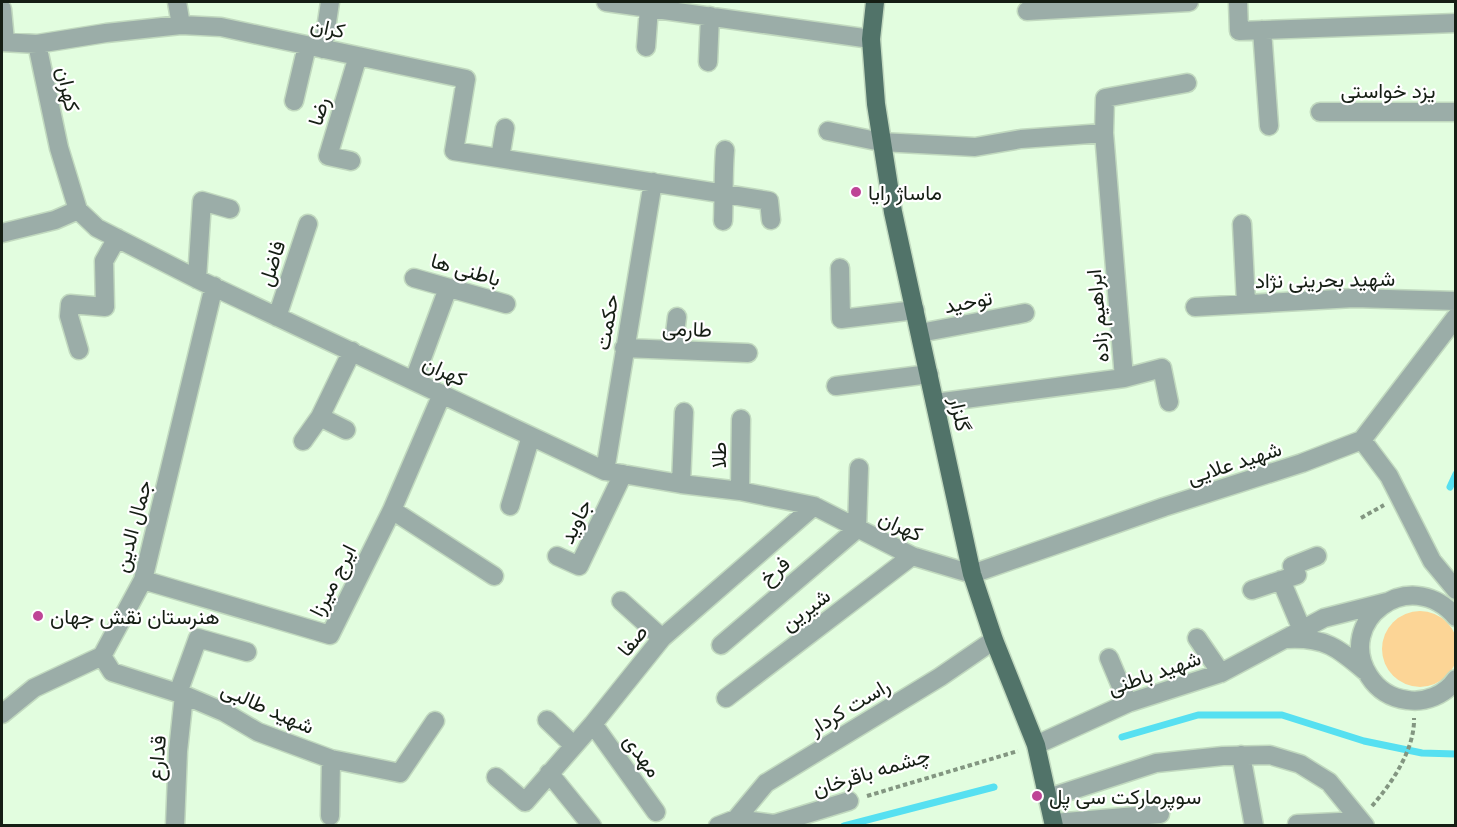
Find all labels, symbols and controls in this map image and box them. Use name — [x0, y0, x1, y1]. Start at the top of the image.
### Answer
street label: کران — [308, 11, 348, 44]
street label: کهران — [51, 64, 86, 114]
street label: یزد خواستی — [1340, 77, 1436, 104]
street label: رضا — [301, 94, 336, 129]
place label: ماساژ رایا — [868, 179, 942, 206]
marker: ماساژ رایا — [849, 185, 863, 199]
street label: فاضل — [251, 237, 291, 289]
street label: باطنی ها — [428, 247, 504, 291]
street label: شهید بحرینی نژاد — [1255, 265, 1395, 294]
street label: ابراهیم زاده — [1080, 268, 1116, 364]
street label: توحید — [942, 284, 995, 319]
street label: حکمت — [588, 292, 624, 352]
street label: طارمی — [662, 314, 712, 343]
street label: کهران — [418, 349, 471, 392]
street label: گلزار — [943, 393, 977, 434]
street label: شهید علایی — [1184, 435, 1285, 490]
street label: طلا — [705, 442, 731, 468]
street label: جمال الدین — [107, 477, 157, 575]
street label: جاوید — [553, 494, 598, 548]
street label: کهران — [874, 504, 927, 547]
street label: ایرج میرزا — [303, 540, 363, 621]
street label: فرخ — [753, 550, 796, 592]
street label: شیرین — [775, 582, 836, 637]
place label: هنرستان نقش جهان — [50, 603, 220, 630]
marker: هنرستان نقش جهان — [31, 609, 45, 623]
street label: صفا — [611, 619, 653, 661]
street label: شهید باطنی — [1104, 644, 1204, 701]
street label: راست کردار — [803, 672, 895, 742]
street label: شهید طالبی — [217, 675, 319, 740]
street label: مهدی — [618, 728, 668, 783]
street label: قدارع — [141, 734, 173, 782]
street label: چشمه باقرخان — [809, 741, 933, 803]
place label: سوپرمارکت سی پل — [1049, 783, 1201, 811]
marker: سوپرمارکت سی پل — [1030, 789, 1044, 803]

